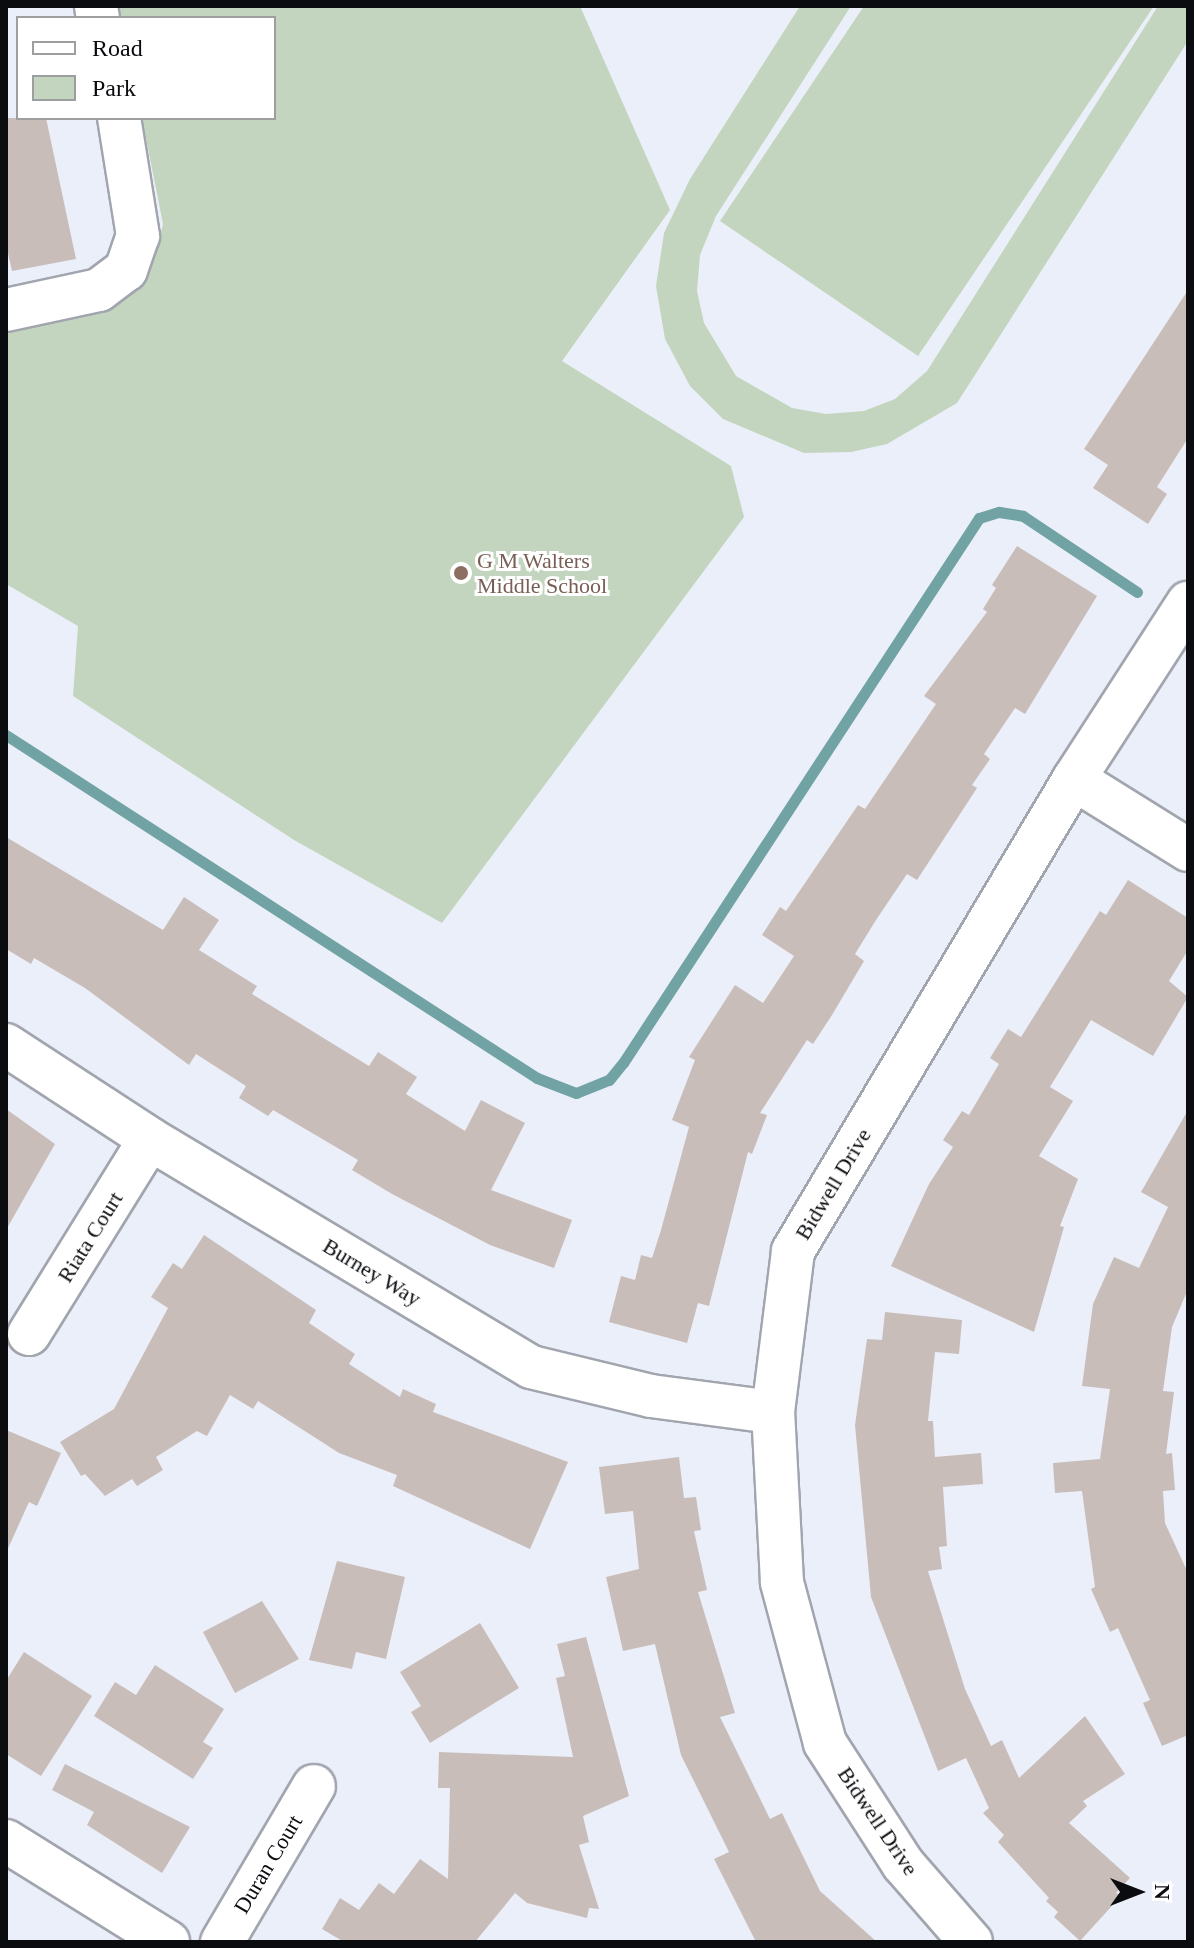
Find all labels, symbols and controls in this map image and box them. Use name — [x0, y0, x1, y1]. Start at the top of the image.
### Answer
legend — [16, 16, 276, 120]
text: Road — [92, 35, 143, 61]
text: Park — [92, 75, 136, 101]
place label: G M Walters Middle School — [477, 547, 607, 598]
marker: G M Walters Middle School — [452, 564, 470, 582]
street label: Bidwell Drive — [789, 1124, 877, 1244]
street label: Riata Court — [52, 1187, 128, 1287]
street label: Burney Way — [318, 1232, 426, 1312]
street label: Bidwell Drive — [832, 1762, 924, 1880]
street label: Duran Court — [228, 1810, 308, 1918]
north arrow — [1098, 1852, 1178, 1932]
text: N — [1150, 1884, 1175, 1900]

